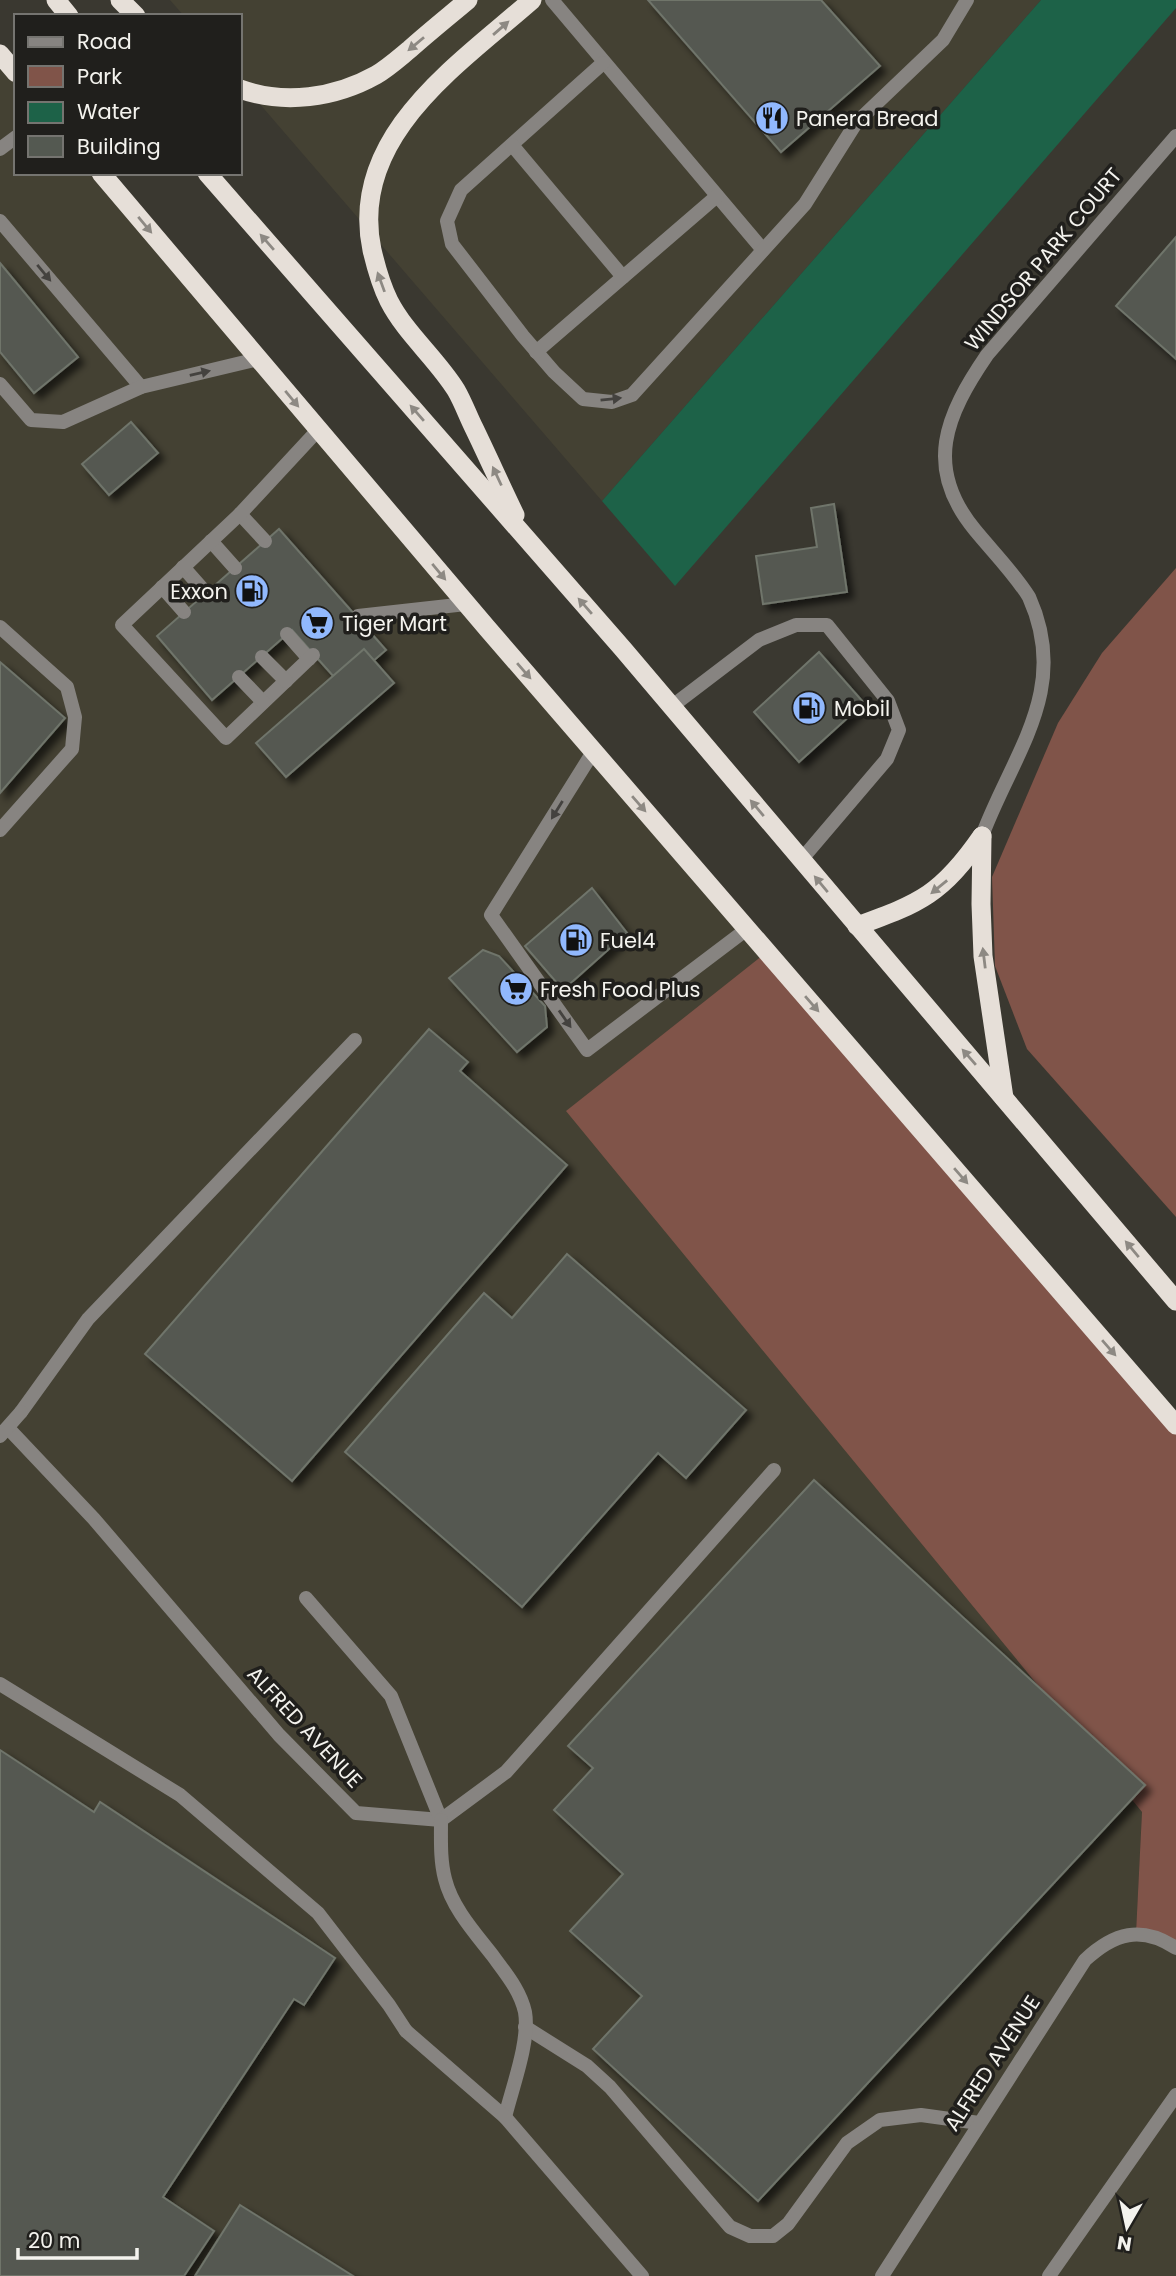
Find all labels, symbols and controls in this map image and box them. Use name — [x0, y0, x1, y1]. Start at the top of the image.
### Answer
legend — [14, 14, 242, 175]
one-way arrow — [492, 21, 509, 36]
text: Road — [77, 27, 132, 56]
one-way arrow — [407, 36, 424, 51]
text: Park — [77, 62, 122, 91]
text: Water — [77, 97, 140, 126]
restaurant icon: Panera Bread — [753, 99, 791, 137]
place label: Panera Bread — [796, 104, 939, 133]
text: Building — [77, 132, 161, 161]
street label: WINDSOR PARK COURT — [958, 161, 1128, 357]
one-way arrow — [137, 217, 152, 234]
one-way arrow — [260, 233, 275, 250]
one-way arrow — [36, 264, 52, 282]
one-way arrow — [376, 272, 387, 293]
one-way arrow — [189, 367, 211, 378]
one-way arrow — [284, 390, 300, 408]
one-way arrow — [600, 394, 622, 405]
one-way arrow — [409, 404, 425, 422]
one-way arrow — [491, 466, 502, 487]
one-way arrow — [431, 564, 446, 581]
fuel station icon: Exxon — [233, 572, 271, 610]
place label: Exxon — [170, 577, 228, 606]
one-way arrow — [578, 597, 593, 614]
supermarket icon: Tiger Mart — [298, 604, 336, 642]
place label: Tiger Mart — [342, 609, 447, 638]
one-way arrow — [516, 663, 531, 680]
fuel station icon: Mobil — [790, 689, 828, 727]
place label: Mobil — [834, 694, 890, 723]
one-way arrow — [630, 795, 646, 812]
one-way arrow — [750, 799, 765, 816]
one-way arrow — [551, 800, 564, 819]
one-way arrow — [814, 875, 829, 892]
one-way arrow — [930, 880, 948, 895]
fuel station icon: Fuel4 — [557, 921, 595, 959]
place label: Fuel4 — [600, 926, 655, 955]
one-way arrow — [978, 947, 989, 969]
supermarket icon: Fresh Food Plus — [497, 970, 535, 1008]
place label: Fresh Food Plus — [540, 975, 700, 1004]
one-way arrow — [804, 995, 819, 1012]
one-way arrow — [558, 1010, 572, 1028]
one-way arrow — [961, 1048, 977, 1066]
one-way arrow — [953, 1167, 969, 1185]
one-way arrow — [1125, 1241, 1140, 1258]
one-way arrow — [1101, 1339, 1117, 1357]
street label: ALFRED AVENUE — [241, 1660, 369, 1794]
street label: ALFRED AVENUE — [937, 1989, 1047, 2137]
north arrow — [1092, 2192, 1162, 2262]
scale bar — [18, 2216, 136, 2260]
text: 20 m — [28, 2226, 81, 2255]
text: N — [1115, 2229, 1134, 2258]

